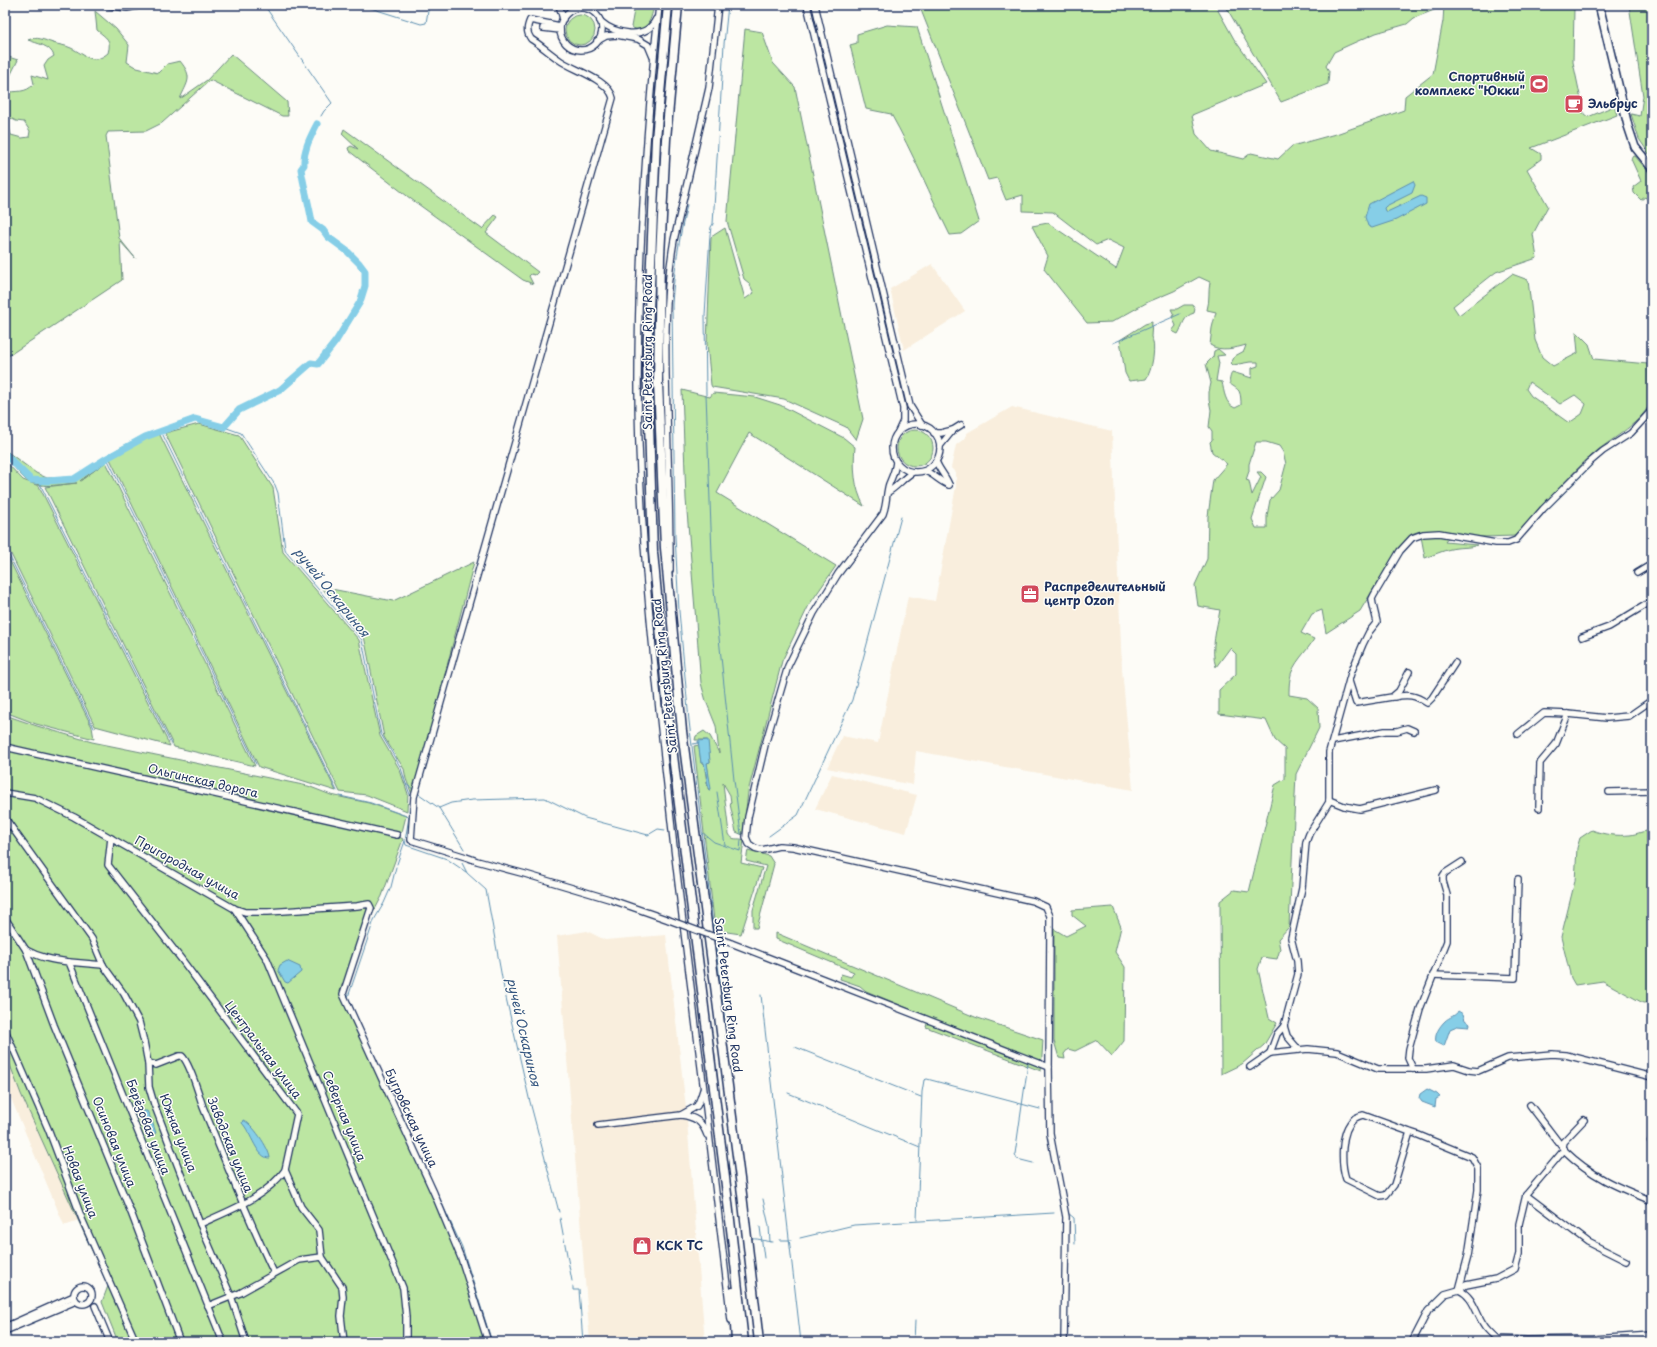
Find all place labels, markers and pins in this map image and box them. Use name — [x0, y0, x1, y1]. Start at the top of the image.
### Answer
place label: Спортивный комплекс "Юкки" — [1415, 67, 1525, 99]
sports icon: Спортивный комплекс "Юкки" — [1528, 73, 1550, 95]
cafe icon: Эльбрус — [1563, 93, 1585, 115]
place label: Эльбрус — [1588, 94, 1638, 112]
place label: Распределительный центр Ozon — [1044, 577, 1166, 609]
office icon: Распределительный центр Ozon — [1019, 583, 1041, 605]
shop icon: КСК ТС — [631, 1235, 653, 1257]
place label: КСК ТС — [656, 1236, 703, 1254]

